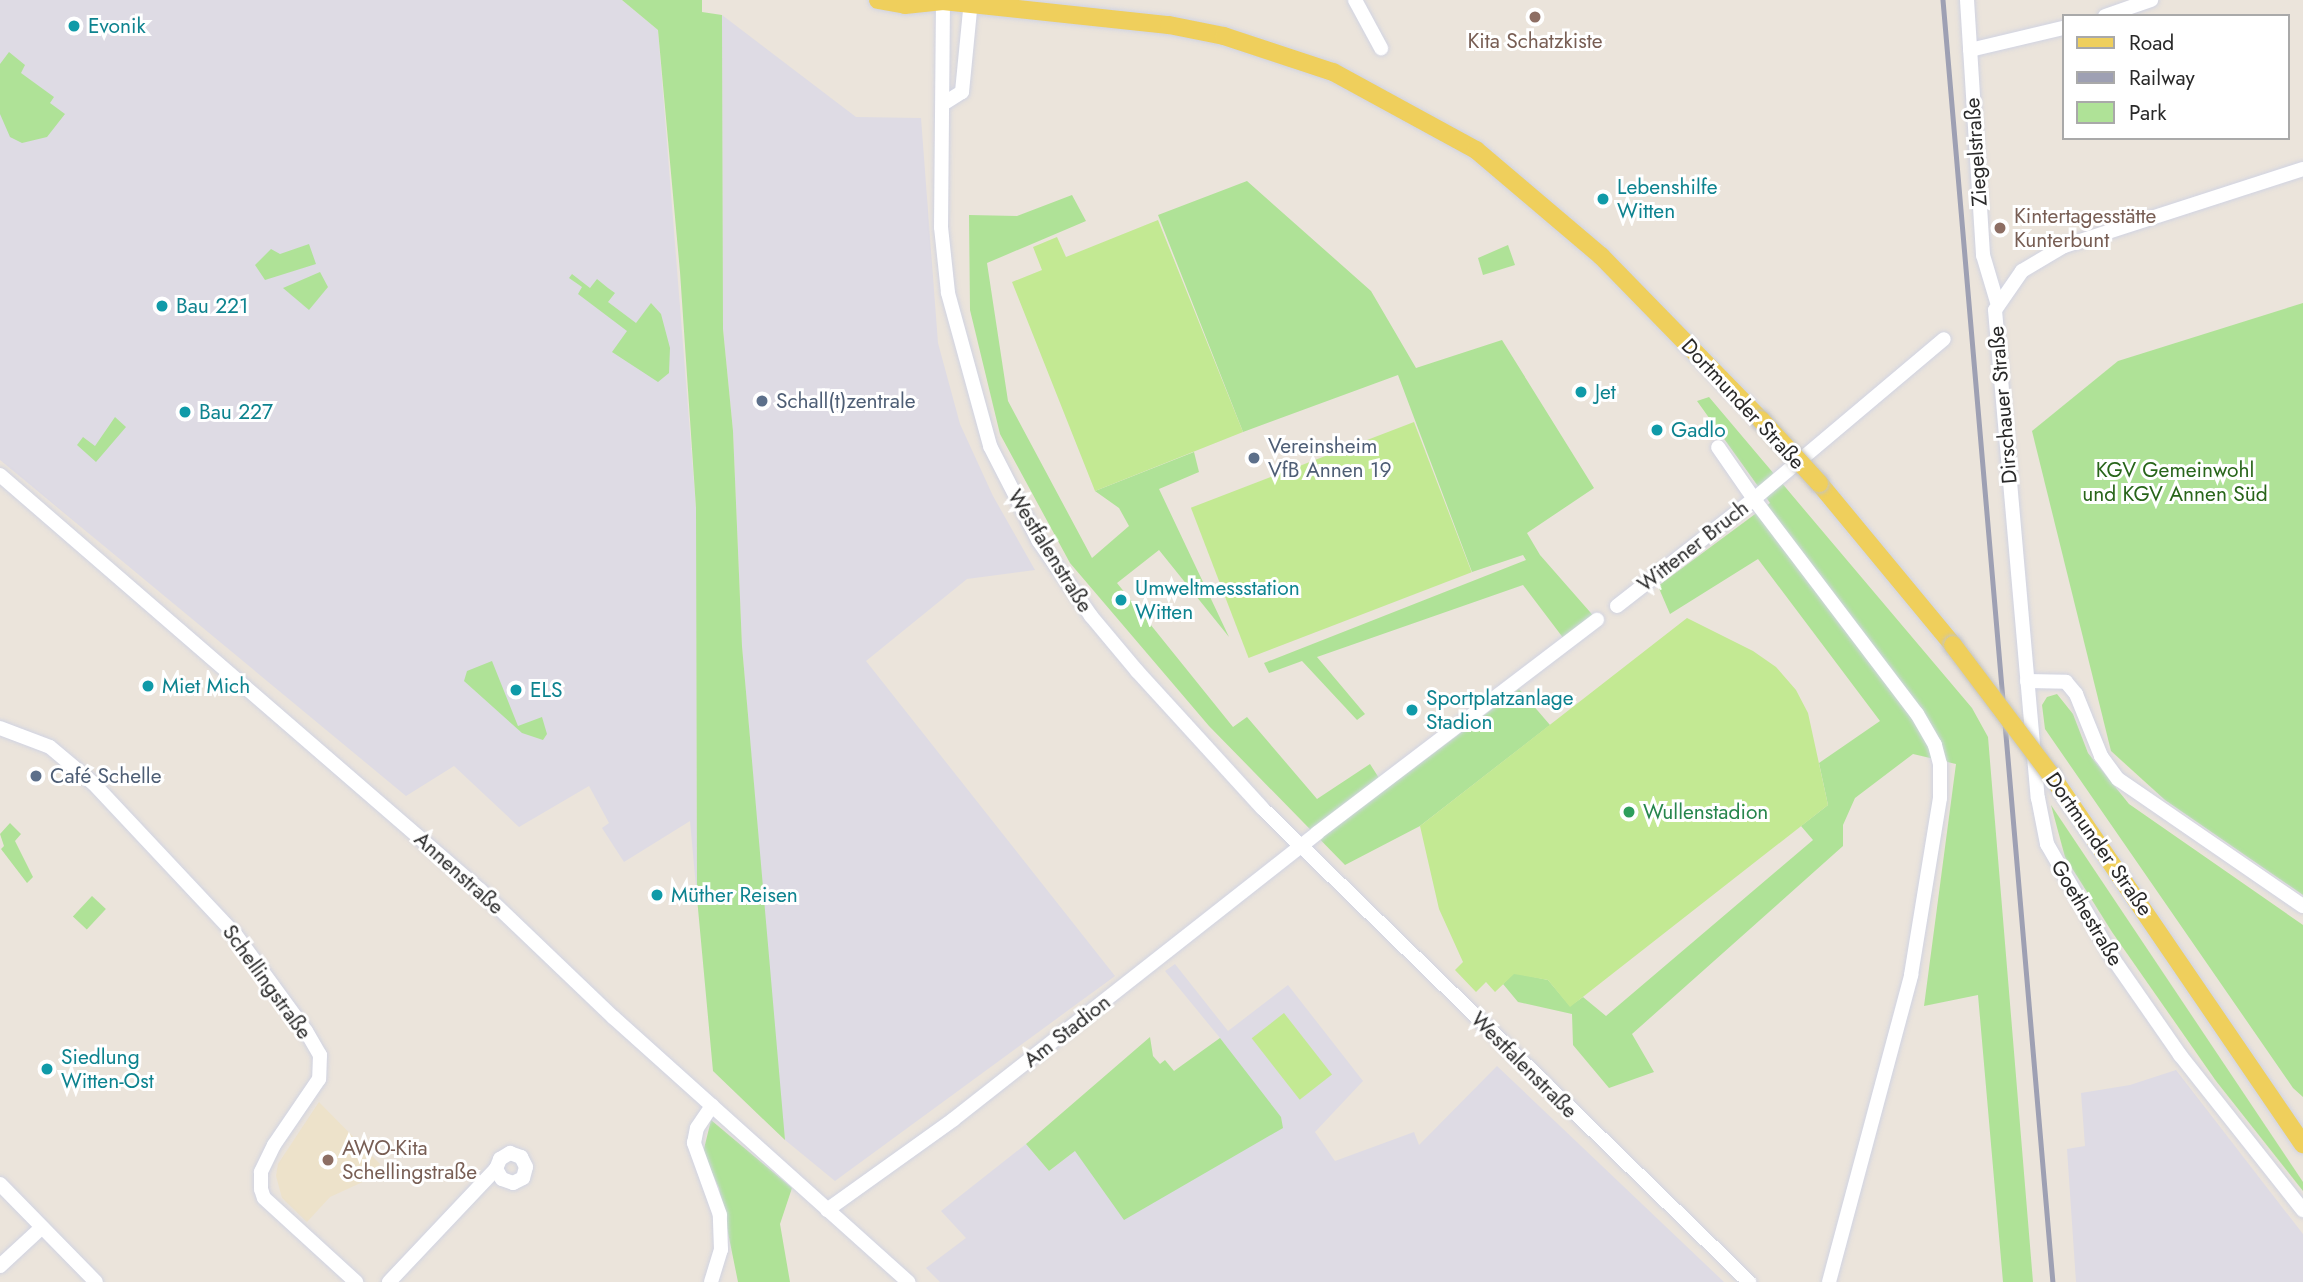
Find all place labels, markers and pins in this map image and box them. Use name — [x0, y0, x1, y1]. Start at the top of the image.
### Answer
marker: Kita Schatzkiste — [1527, 9, 1543, 25]
place label: Evonik — [88, 13, 146, 39]
marker: Evonik — [66, 18, 82, 34]
place label: Kita Schatzkiste — [1467, 28, 1603, 54]
place label: Lebenshilfe Witten — [1617, 174, 1718, 224]
marker: Lebenshilfe Witten — [1595, 191, 1611, 207]
place label: Kintertagesstätte Kunterbunt — [2014, 203, 2156, 253]
marker: Kintertagesstätte Kunterbunt — [1992, 220, 2008, 236]
place label: Bau 221 — [176, 293, 248, 319]
marker: Bau 221 — [154, 298, 170, 314]
place label: Jet — [1595, 379, 1616, 405]
marker: Jet — [1573, 384, 1589, 400]
place label: Schall(t)zentrale — [776, 388, 916, 414]
marker: Schall(t)zentrale — [754, 393, 770, 409]
place label: Bau 227 — [199, 399, 273, 425]
marker: Bau 227 — [177, 404, 193, 420]
place label: Gadlo — [1671, 417, 1726, 443]
marker: Gadlo — [1649, 422, 1665, 438]
place label: Vereinsheim VfB Annen 19 — [1268, 433, 1391, 483]
marker: Vereinsheim VfB Annen 19 — [1246, 450, 1262, 466]
place label: Umweltmessstation Witten — [1135, 575, 1300, 625]
marker: Umweltmessstation Witten — [1113, 592, 1129, 608]
place label: Miet Mich — [162, 673, 250, 699]
place label: ELS — [530, 677, 563, 703]
marker: Miet Mich — [140, 678, 156, 694]
marker: ELS — [508, 682, 524, 698]
place label: Sportplatzanlage Stadion — [1426, 685, 1574, 735]
marker: Sportplatzanlage Stadion — [1404, 702, 1420, 718]
place label: Café Schelle — [50, 763, 161, 789]
marker: Café Schelle — [28, 768, 44, 784]
place label: Wullenstadion — [1643, 799, 1768, 825]
marker: Wullenstadion — [1621, 804, 1637, 820]
place label: Müther Reisen — [671, 882, 798, 908]
marker: Müther Reisen — [649, 887, 665, 903]
place label: Siedlung Witten-Ost — [61, 1044, 154, 1094]
marker: Siedlung Witten-Ost — [39, 1061, 55, 1077]
place label: AWO-Kita Schellingstraße — [342, 1135, 477, 1185]
marker: AWO-Kita Schellingstraße — [320, 1152, 336, 1168]

